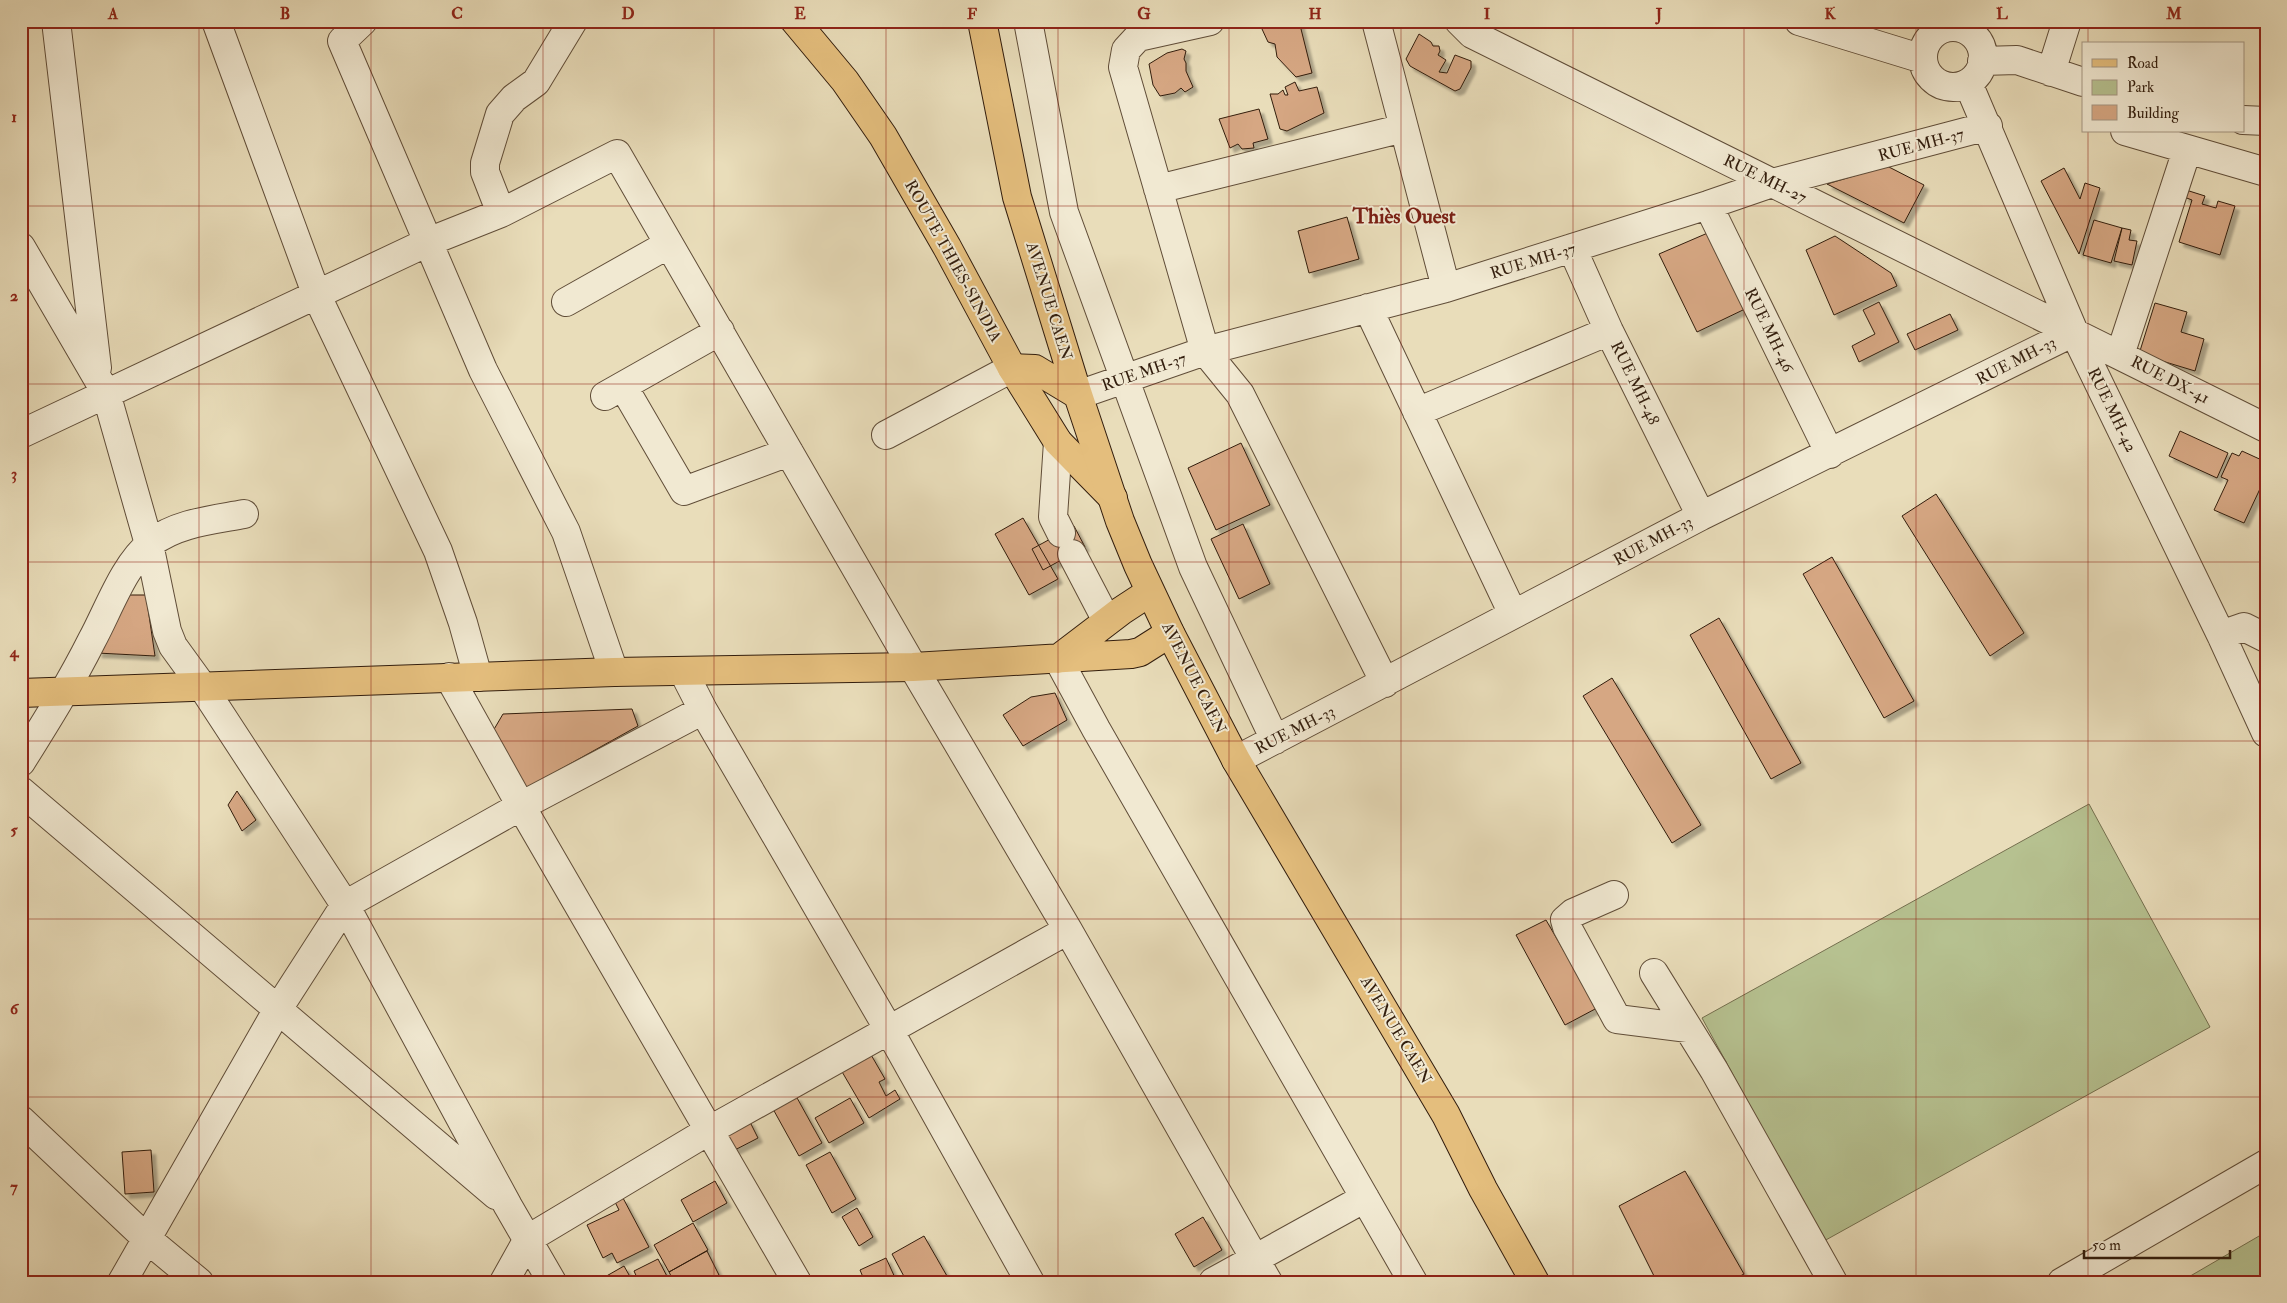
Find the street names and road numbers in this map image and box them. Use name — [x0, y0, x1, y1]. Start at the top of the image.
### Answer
street label: RUE MH-37 — [1876, 124, 1967, 166]
street label: RUE MH-27 — [1720, 150, 1810, 208]
street label: ROUTE THIES-SINDIA — [900, 177, 1006, 345]
street label: RUE MH-37 — [1488, 238, 1579, 283]
street label: AVENUE CAEN — [1021, 239, 1077, 363]
street label: RUE MH-46 — [1740, 285, 1798, 376]
street label: RUE MH-33 — [1973, 332, 2059, 390]
street label: RUE MH-48 — [1606, 338, 1664, 429]
street label: RUE MH-37 — [1099, 348, 1190, 396]
street label: RUE DX-41 — [2127, 352, 2213, 408]
street label: RUE MH-42 — [2083, 365, 2141, 455]
street label: RUE MH-33 — [1610, 512, 1696, 570]
street label: AVENUE CAEN — [1157, 618, 1231, 738]
street label: RUE MH-33 — [1252, 701, 1338, 759]
street label: AVENUE CAEN — [1355, 972, 1436, 1088]

